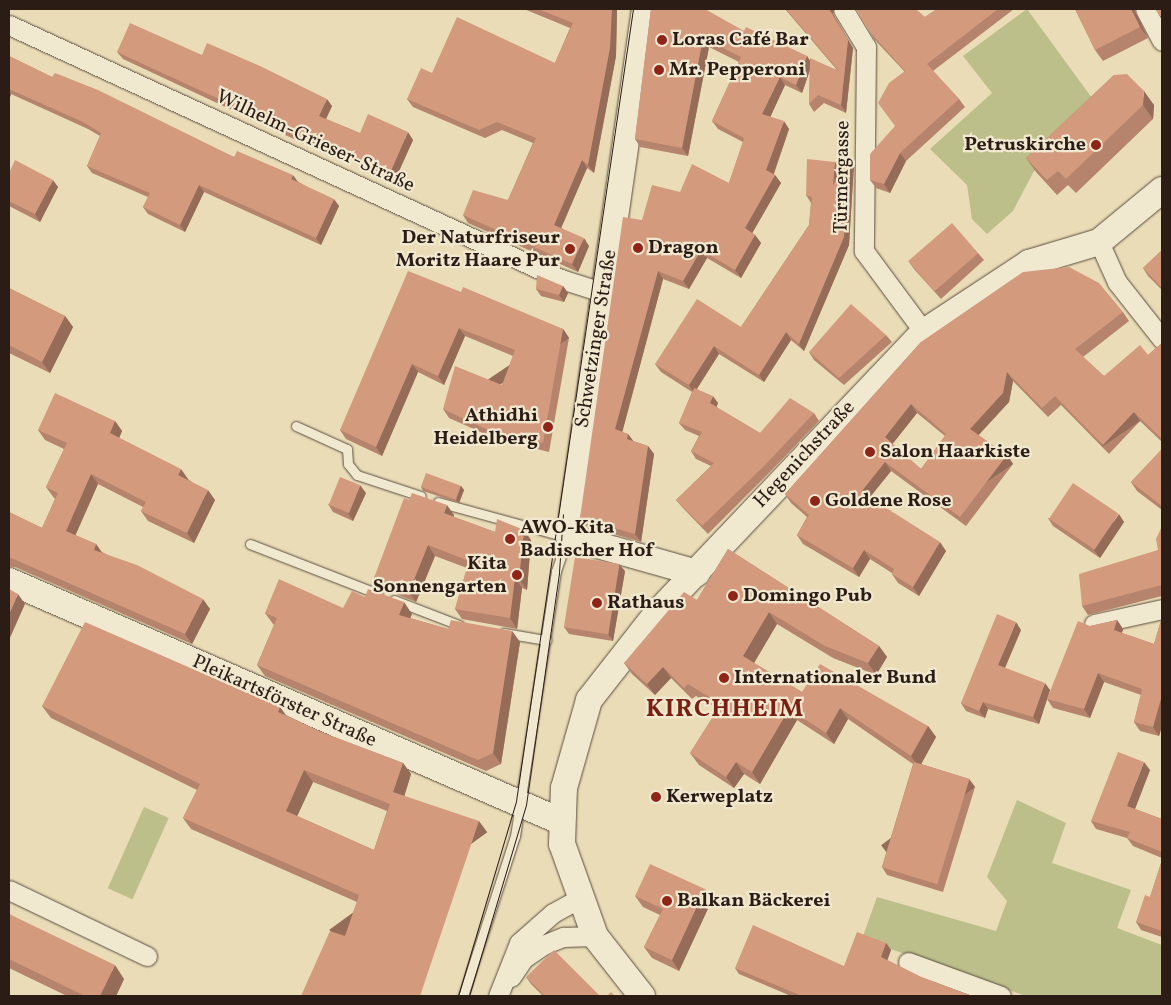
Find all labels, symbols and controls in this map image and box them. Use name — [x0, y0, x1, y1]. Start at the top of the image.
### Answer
place label: Loras Café Bar — [672, 28, 809, 52]
marker: Loras Café Bar — [656, 34, 668, 46]
place label: Mr. Pepperoni — [669, 58, 805, 82]
marker: Mr. Pepperoni — [653, 64, 665, 76]
street label: Wilhelm-Grieser-Straße — [212, 85, 418, 199]
street label: Türmergasse — [830, 120, 856, 234]
place label: Petruskirche — [964, 133, 1086, 157]
marker: Petruskirche — [1090, 139, 1102, 151]
place label: Der Naturfriseur Moritz Haare Pur — [396, 226, 560, 273]
place label: Dragon — [648, 236, 719, 260]
marker: Dragon — [632, 242, 644, 254]
marker: Der Naturfriseur Moritz Haare Pur — [564, 243, 576, 255]
street label: Schwetzinger Straße — [571, 248, 623, 430]
street label: Hegenichstraße — [749, 396, 861, 514]
place label: Athidhi Heidelberg — [434, 404, 538, 451]
marker: Athidhi Heidelberg — [542, 421, 554, 433]
place label: Salon Haarkiste — [880, 440, 1030, 464]
marker: Salon Haarkiste — [864, 446, 876, 458]
place label: Goldene Rose — [825, 489, 951, 513]
marker: Goldene Rose — [809, 495, 821, 507]
place label: AWO-Kita Badischer Hof — [520, 516, 653, 563]
marker: AWO-Kita Badischer Hof — [504, 533, 516, 545]
place label: Kita Sonnengarten — [373, 552, 507, 599]
marker: Kita Sonnengarten — [511, 569, 523, 581]
place label: Domingo Pub — [743, 584, 872, 608]
marker: Domingo Pub — [727, 590, 739, 602]
place label: Rathaus — [607, 591, 685, 615]
marker: Rathaus — [591, 597, 603, 609]
street label: Pleikartsförster Straße — [188, 651, 380, 753]
place label: Internationaler Bund — [734, 666, 937, 690]
marker: Internationaler Bund — [718, 672, 730, 684]
district label: KIRCHHEIM — [645, 695, 805, 725]
place label: Kerweplatz — [666, 785, 773, 809]
marker: Kerweplatz — [650, 791, 662, 803]
place label: Balkan Bäckerei — [677, 889, 831, 913]
marker: Balkan Bäckerei — [661, 895, 673, 907]

